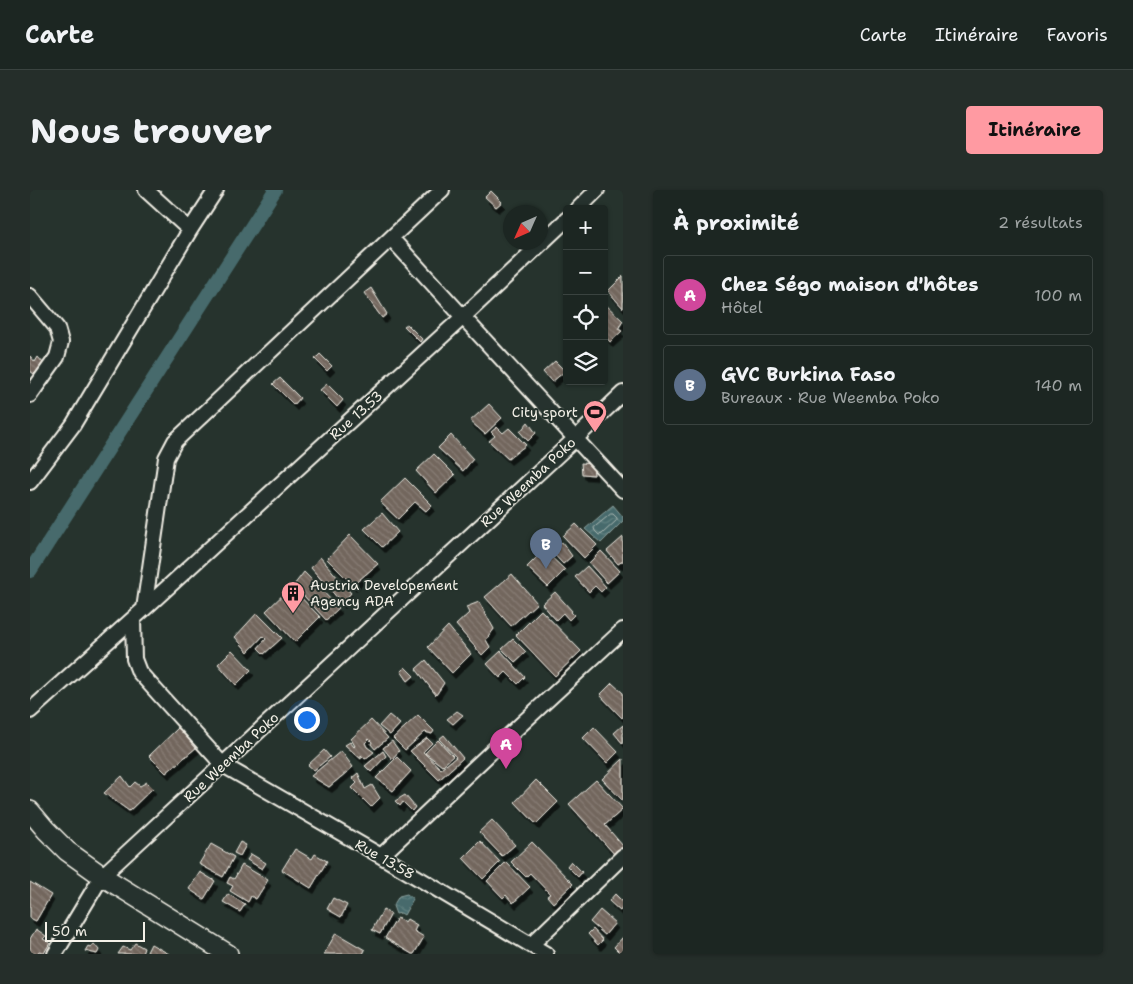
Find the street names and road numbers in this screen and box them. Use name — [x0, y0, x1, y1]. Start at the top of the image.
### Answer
street label: Rue 13.53 — [326, 386, 386, 444]
street label: Rue Weemba Poko — [476, 433, 580, 531]
street label: Rue Weemba Poko — [179, 708, 283, 806]
street label: Rue 13.58 — [352, 835, 418, 883]

